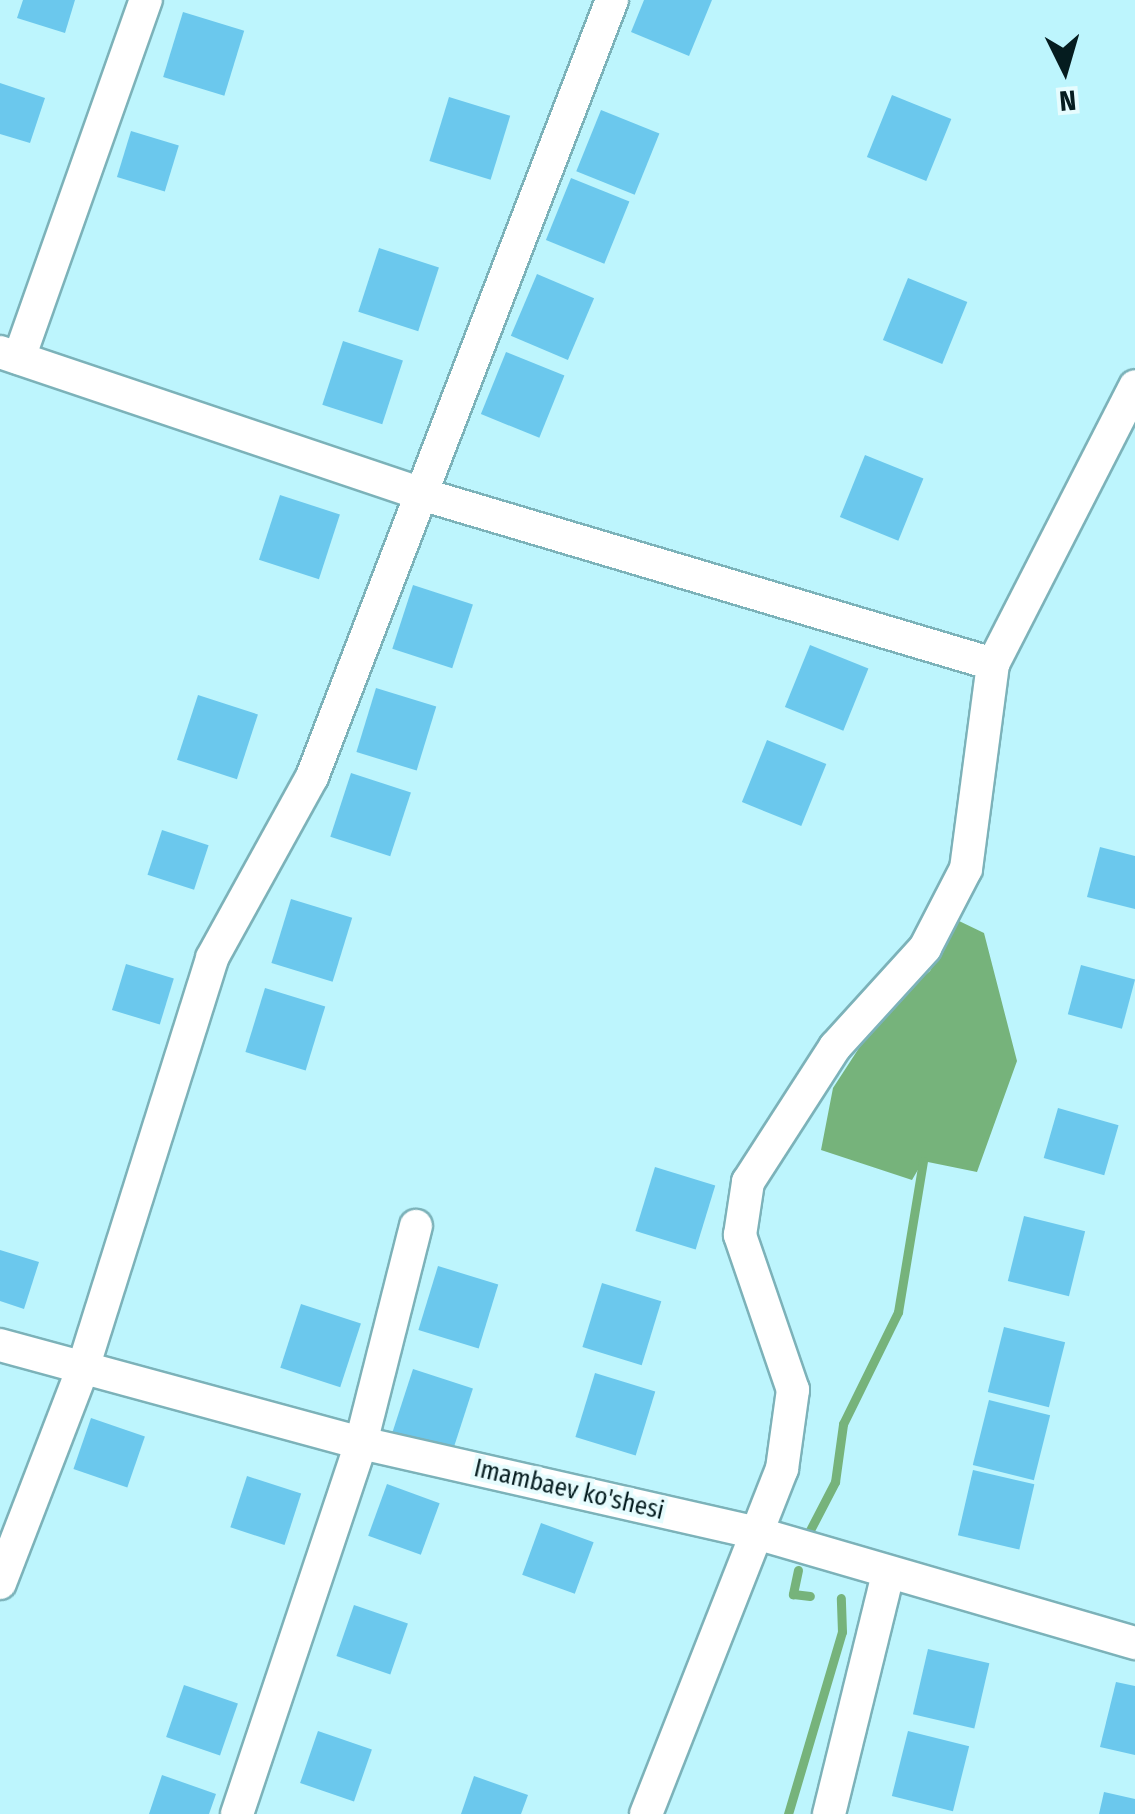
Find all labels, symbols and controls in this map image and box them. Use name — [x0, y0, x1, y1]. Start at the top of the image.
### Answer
north arrow — [1015, 20, 1115, 120]
text: N — [1058, 83, 1077, 118]
street label: Imambaev ko'shesi — [471, 1454, 667, 1526]

